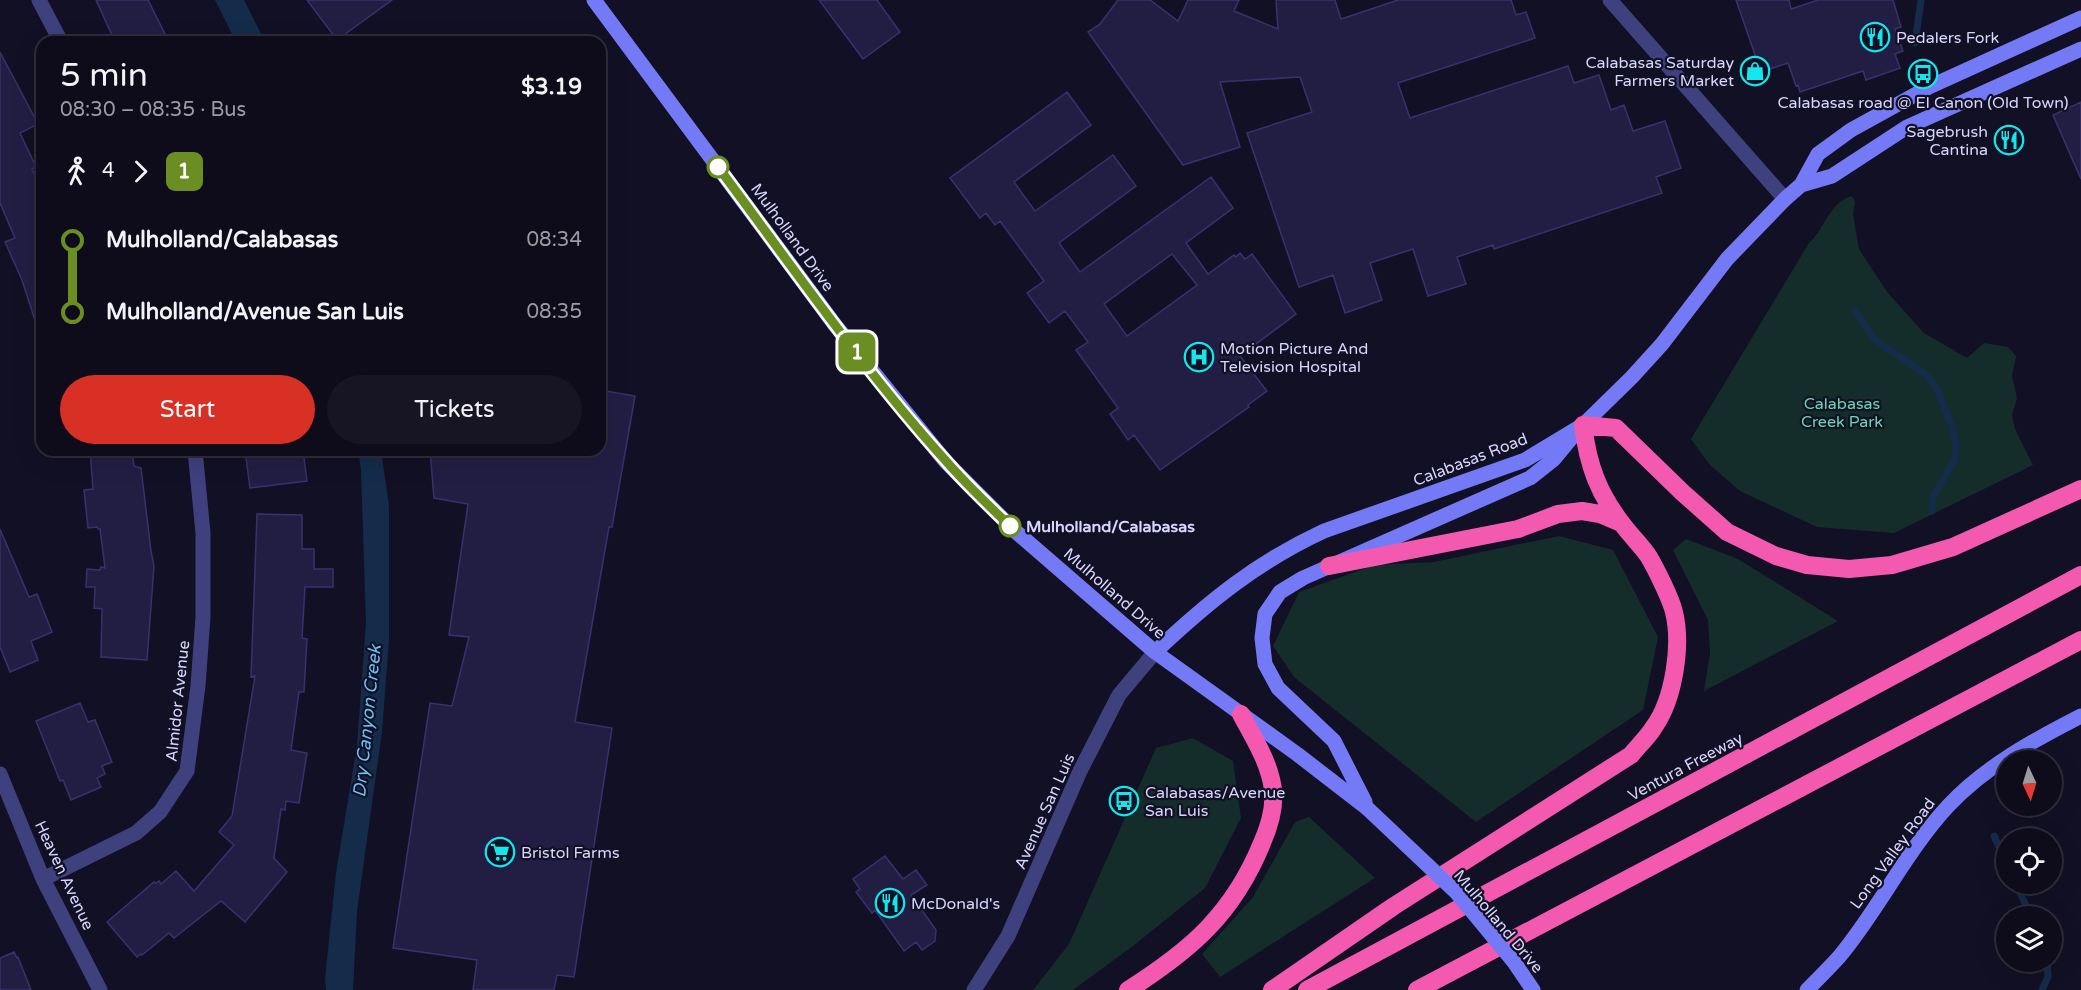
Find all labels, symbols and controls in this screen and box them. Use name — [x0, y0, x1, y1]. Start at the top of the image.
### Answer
restaurant icon: Pedalers Fork — [1859, 21, 1891, 53]
place label: Pedalers Fork — [1896, 28, 2000, 48]
place label: Calabasas Saturday Farmers Market — [1585, 53, 1734, 91]
shop icon: Calabasas Saturday Farmers Market — [1739, 55, 1771, 87]
text: 5 min — [60, 56, 148, 95]
bus stop icon: Calabasas road @ El Canon (Old Town) — [1907, 58, 1939, 90]
text: $3.19 — [521, 74, 582, 100]
place label: Calabasas road @ El Canon (Old Town) — [1777, 93, 2069, 113]
text: 08:30 – 08:35 · Bus — [60, 98, 246, 122]
place label: Sagebrush Cantina — [1907, 122, 1988, 160]
restaurant icon: Sagebrush Cantina — [1993, 124, 2025, 156]
icon: walk — [60, 155, 93, 188]
icon: forward — [124, 155, 157, 188]
unlabelled marker — [707, 156, 729, 178]
text: 4 — [102, 159, 115, 183]
text: 1 — [178, 159, 191, 184]
street label: Mulholland Drive — [746, 180, 838, 296]
text: Mulholland/Calabasas — [106, 227, 338, 253]
text: 08:34 — [527, 228, 582, 252]
text: Mulholland/Avenue San Luis — [106, 299, 404, 325]
text: 08:35 — [527, 300, 582, 324]
line badge: 1 — [838, 332, 876, 372]
place label: Motion Picture And Television Hospital — [1220, 339, 1368, 377]
text: 1 — [850, 340, 864, 365]
hospital icon: Motion Picture And Television Hospital — [1183, 341, 1215, 373]
button: Start — [60, 375, 315, 444]
button: Tickets — [327, 375, 582, 444]
park label: Calabasas Creek Park — [1801, 394, 1883, 432]
street label: Calabasas Road — [1410, 429, 1530, 491]
marker: Mulholland/Calabasas — [999, 515, 1021, 537]
place label: Mulholland/Calabasas — [1026, 517, 1195, 537]
street label: Mulholland Drive — [1059, 544, 1170, 644]
street label: Almidor Avenue — [162, 639, 194, 763]
water label: Dry Canyon Creek — [348, 642, 386, 798]
street label: Ventura Freeway — [1625, 728, 1747, 806]
street label: Avenue San Luis — [1010, 750, 1079, 872]
north arrow — [1996, 750, 2062, 816]
map controls — [1996, 750, 2062, 972]
place label: Calabasas/Avenue San Luis — [1145, 783, 1285, 821]
bus stop icon: Calabasas/Avenue San Luis — [1108, 785, 1140, 817]
street label: Long Valley Road — [1846, 794, 1940, 913]
street label: Heaven Avenue — [30, 818, 98, 933]
button: locate — [1996, 828, 2062, 894]
supermarket icon: Bristol Farms — [484, 836, 516, 868]
place label: Bristol Farms — [521, 843, 620, 863]
street label: Mulholland Drive — [1449, 866, 1547, 977]
restaurant icon: McDonald's — [874, 887, 906, 919]
place label: McDonald's — [911, 894, 1000, 914]
button: layers — [1996, 906, 2062, 972]

